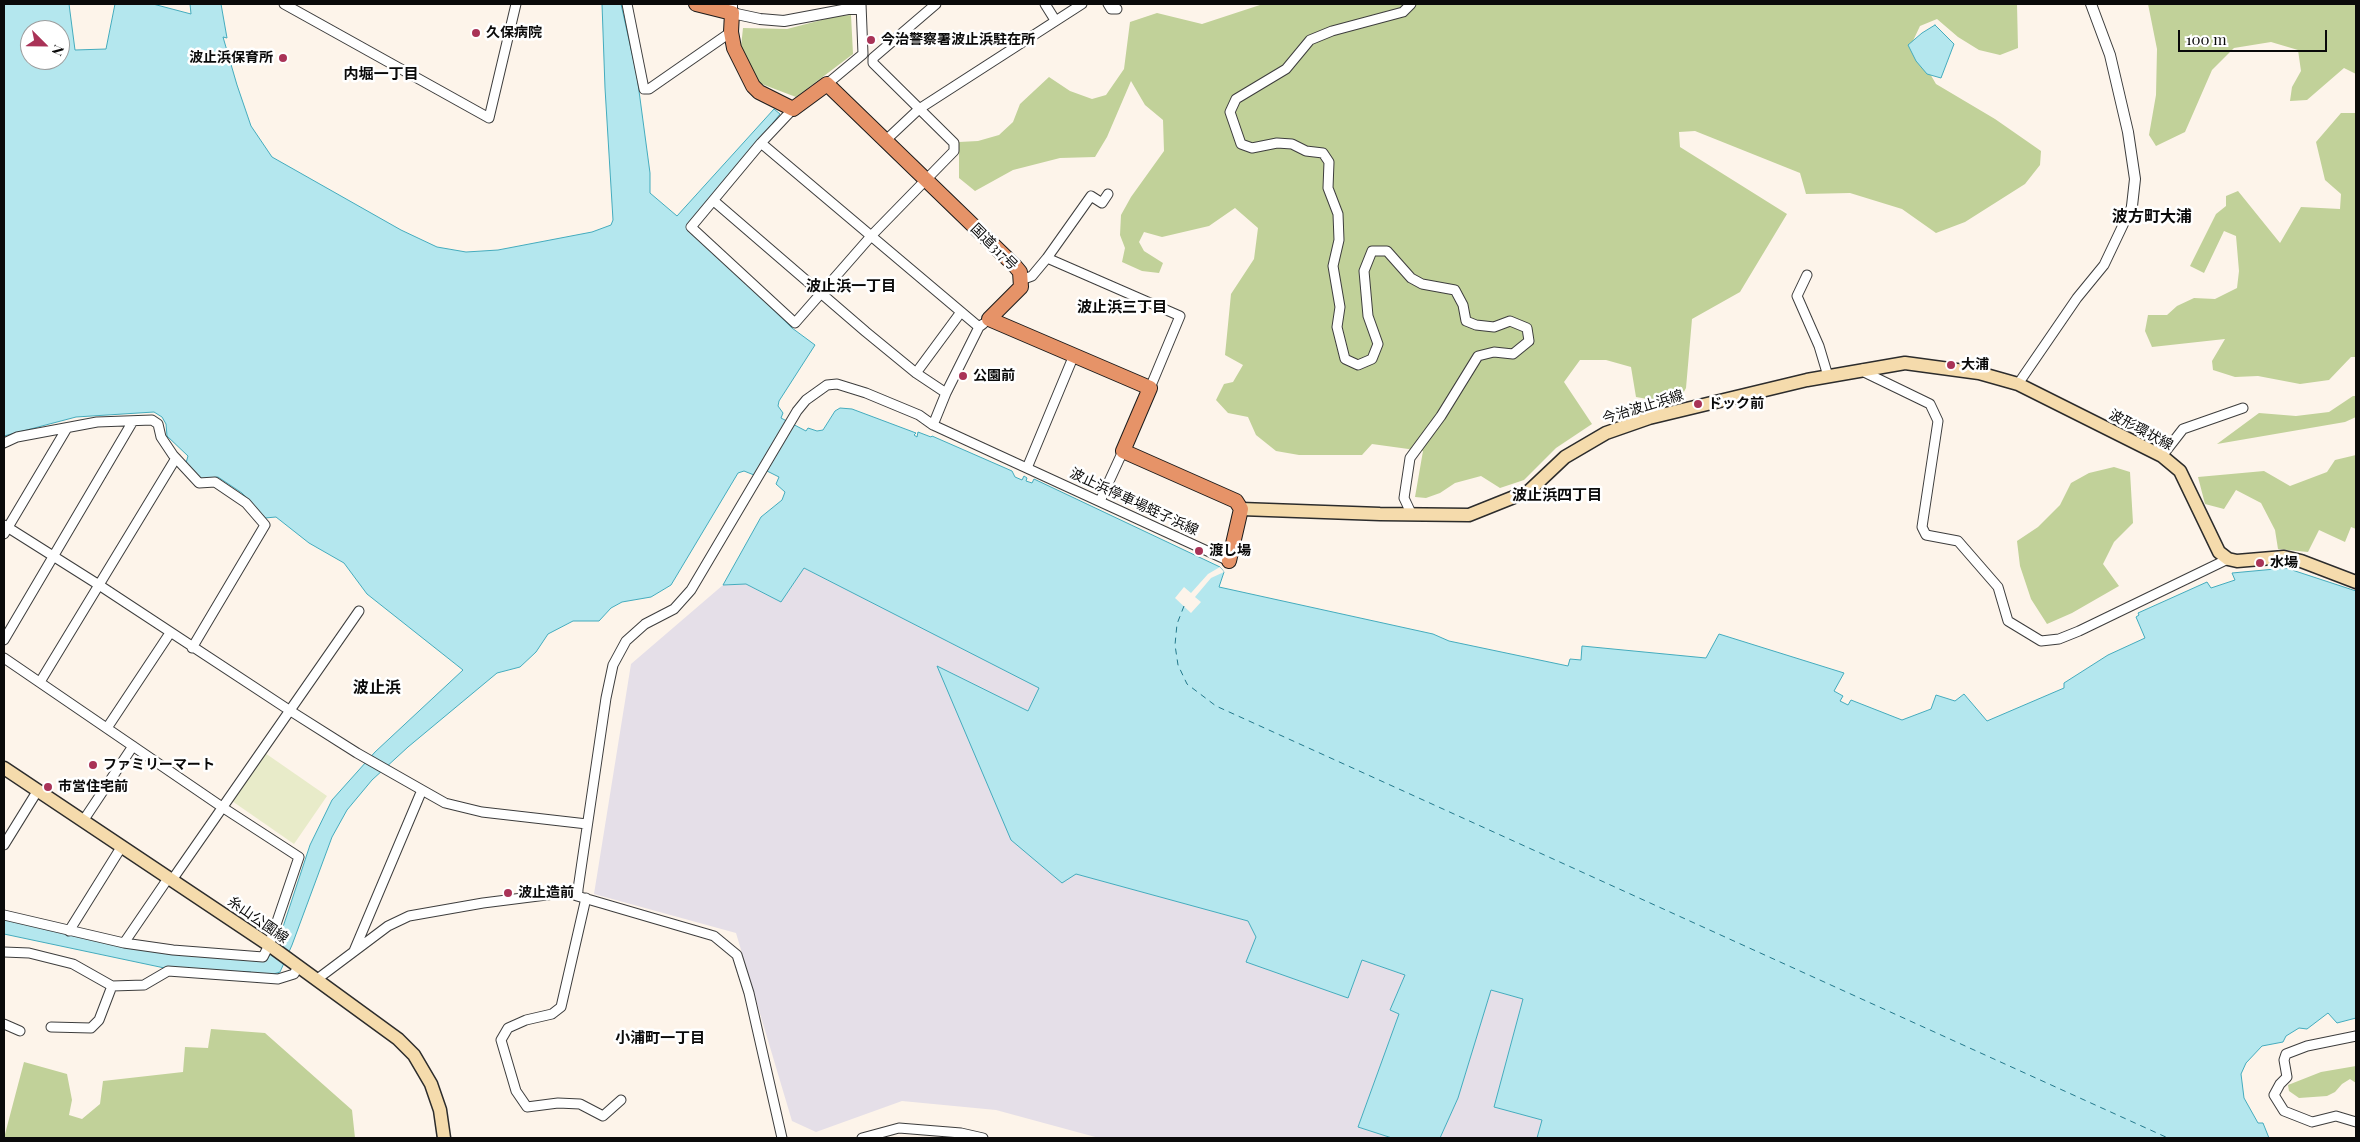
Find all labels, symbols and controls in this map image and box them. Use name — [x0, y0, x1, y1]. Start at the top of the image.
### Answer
north arrow — [20, 20, 70, 70]
scale bar — [2180, 20, 2329, 52]
place label: 久保病院 — [486, 25, 542, 41]
marker: 久保病院 — [470, 27, 482, 39]
text: 100 m — [2186, 29, 2227, 49]
place label: 今治警察署波止浜駐在所 — [881, 32, 1035, 48]
marker: 今治警察署波止浜駐在所 — [865, 34, 877, 46]
text: N — [48, 42, 69, 59]
place label: 波止浜保育所 — [189, 50, 273, 66]
marker: 波止浜保育所 — [277, 52, 289, 64]
district label: 内堀一丁目 — [344, 65, 418, 83]
district label: 波方町大浦 — [2112, 207, 2192, 227]
street label: 国道317号 — [967, 220, 1021, 274]
district label: 波止浜一丁目 — [806, 277, 896, 295]
district label: 波止浜三丁目 — [1077, 298, 1167, 316]
place label: 大浦 — [1961, 357, 1989, 373]
marker: 大浦 — [1945, 359, 1957, 371]
place label: 公園前 — [973, 368, 1015, 384]
marker: 公園前 — [957, 370, 969, 382]
street label: 今治波止浜線 — [1600, 387, 1686, 427]
place label: ドック前 — [1708, 396, 1764, 412]
marker: ドック前 — [1692, 398, 1704, 410]
street label: 波形環状線 — [2106, 406, 2176, 454]
street label: 波止浜停車場蛭子浜線 — [1067, 465, 1201, 539]
district label: 波止浜四丁目 — [1512, 486, 1602, 504]
place label: 渡し場 — [1209, 543, 1251, 559]
marker: 渡し場 — [1193, 545, 1205, 557]
place label: 水場 — [2270, 555, 2298, 571]
marker: 水場 — [2254, 557, 2266, 569]
district label: 波止浜 — [353, 678, 401, 698]
place label: ファミリーマート — [103, 757, 215, 773]
marker: ファミリーマート — [87, 759, 99, 771]
place label: 市営住宅前 — [58, 779, 128, 795]
marker: 市営住宅前 — [42, 781, 54, 793]
place label: 波止造前 — [518, 885, 574, 901]
marker: 波止造前 — [502, 887, 514, 899]
street label: 糸山公園線 — [225, 893, 291, 947]
district label: 小浦町一丁目 — [615, 1029, 705, 1047]

